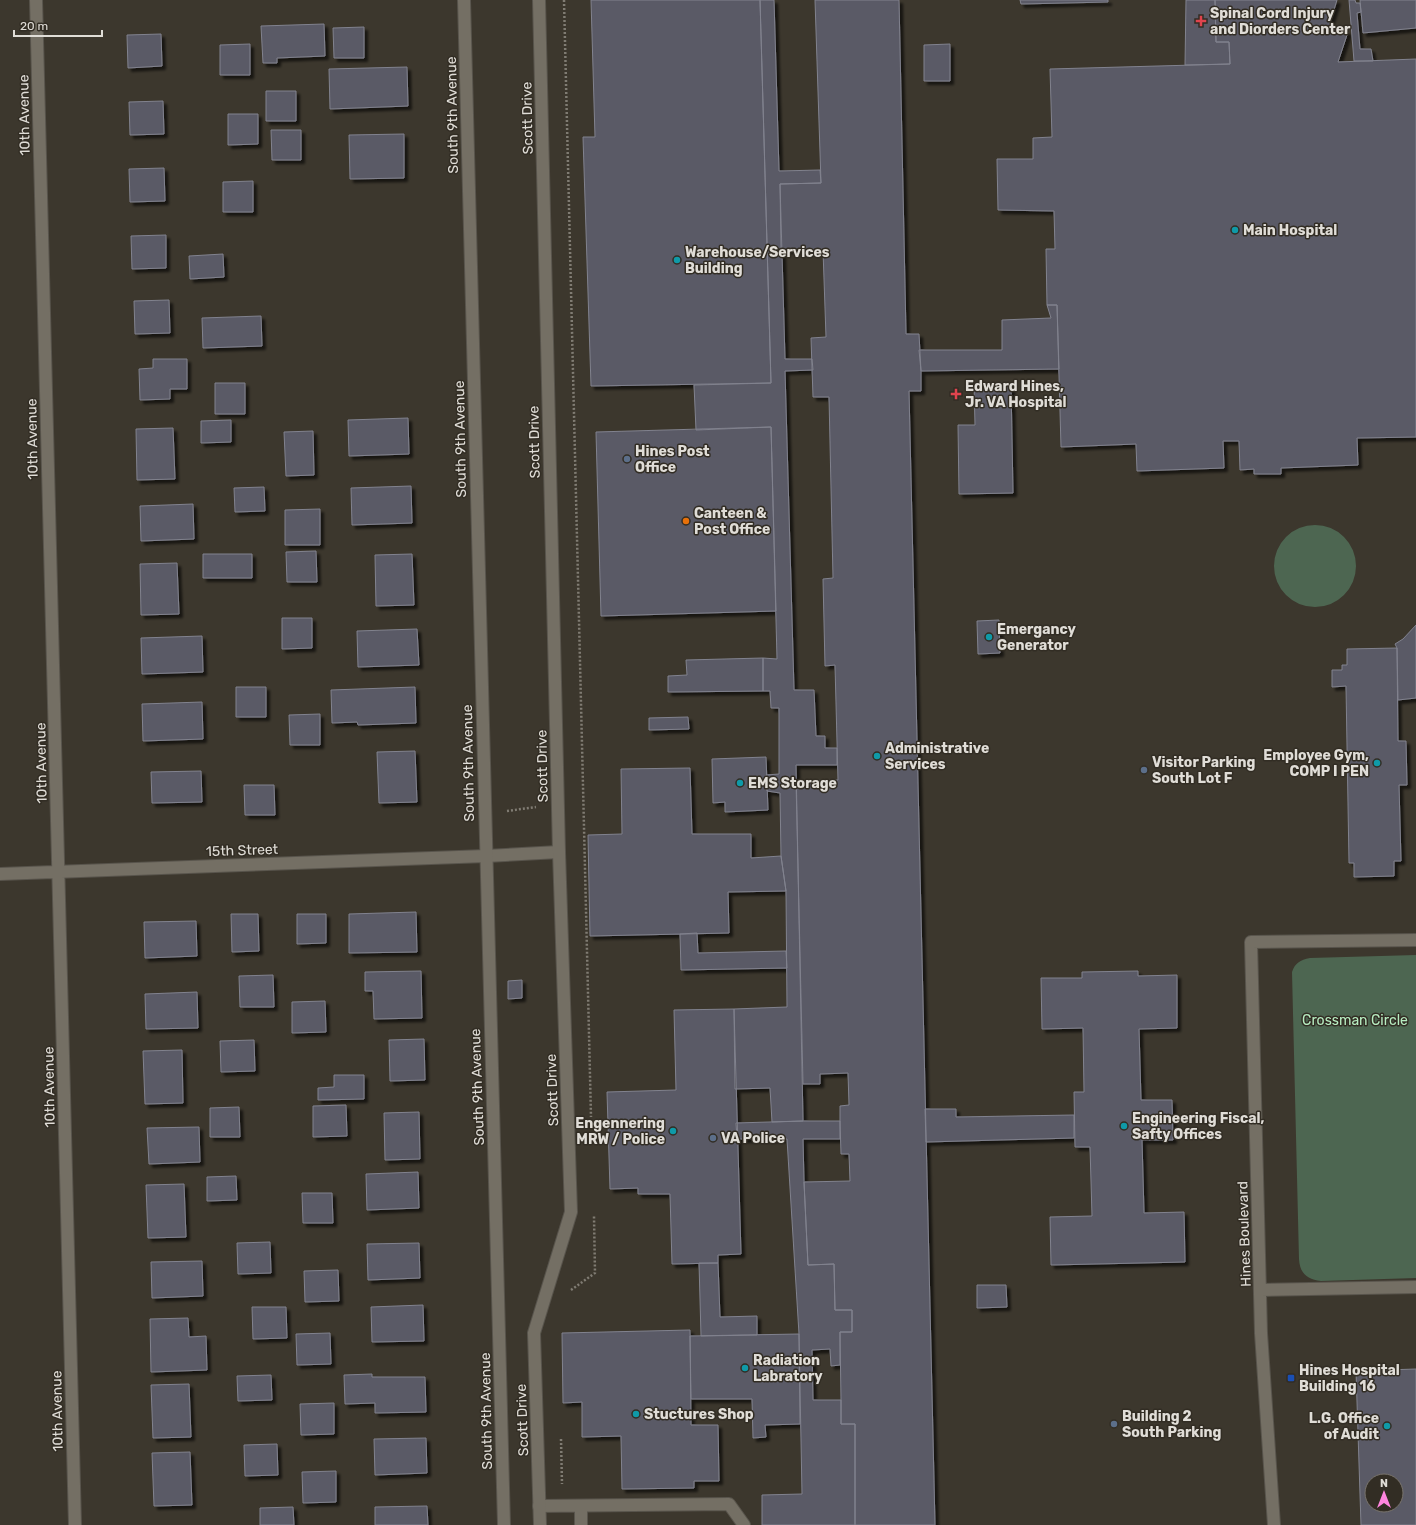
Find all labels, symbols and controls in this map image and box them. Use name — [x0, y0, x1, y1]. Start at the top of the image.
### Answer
place label: Spinal Cord Injury and Diorders Center — [1210, 5, 1351, 38]
scale bar — [14, 12, 102, 38]
marker: Spinal Cord Injury and Diorders Center — [1195, 15, 1207, 27]
text: 20 m — [20, 19, 48, 33]
street label: South 9th Avenue — [443, 56, 462, 174]
street label: 10th Avenue — [15, 74, 34, 156]
street label: Scott Drive — [518, 81, 537, 154]
place label: Main Hospital — [1243, 222, 1337, 239]
marker: Main Hospital — [1230, 225, 1240, 235]
place label: Warehouse/Services Building — [685, 244, 830, 277]
marker: Warehouse/Services Building — [672, 255, 682, 265]
place label: Edward Hines, Jr. VA Hospital — [965, 378, 1067, 411]
street label: South 9th Avenue — [451, 380, 470, 498]
marker: Edward Hines, Jr. VA Hospital — [950, 388, 962, 400]
street label: 10th Avenue — [23, 398, 42, 480]
street label: Scott Drive — [525, 405, 544, 478]
place label: Hines Post Office — [635, 443, 710, 476]
marker: Hines Post Office — [622, 454, 632, 464]
place label: Canteen & Post Office — [694, 505, 770, 538]
marker: Canteen & Post Office — [681, 516, 691, 526]
place label: Emergancy Generator — [997, 621, 1077, 654]
marker: Emergancy Generator — [984, 632, 994, 642]
street label: South 9th Avenue — [459, 704, 478, 822]
street label: 10th Avenue — [32, 722, 51, 804]
street label: Scott Drive — [533, 729, 552, 802]
place label: Administrative Services — [885, 740, 989, 773]
place label: Employee Gym, COMP I PEN — [1263, 747, 1369, 780]
marker: Administrative Services — [872, 751, 882, 761]
place label: Visitor Parking South Lot F — [1152, 754, 1256, 787]
marker: Employee Gym, COMP I PEN — [1372, 758, 1382, 768]
marker: Visitor Parking South Lot F — [1139, 765, 1149, 775]
place label: EMS Storage — [748, 775, 837, 792]
marker: EMS Storage — [735, 778, 745, 788]
street label: 15th Street — [206, 841, 279, 860]
park label: Crossman Circle — [1302, 1012, 1408, 1029]
street label: South 9th Avenue — [467, 1028, 488, 1146]
street label: 10th Avenue — [40, 1046, 59, 1128]
street label: Scott Drive — [543, 1053, 562, 1126]
place label: Engineering Fiscal, Safty Offices — [1132, 1110, 1265, 1143]
place label: Engennering MRW / Police — [575, 1115, 665, 1148]
marker: Engineering Fiscal, Safty Offices — [1119, 1121, 1129, 1131]
marker: Engennering MRW / Police — [668, 1126, 678, 1136]
place label: VA Police — [721, 1130, 785, 1147]
marker: VA Police — [708, 1133, 718, 1143]
street label: Hines Boulevard — [1234, 1181, 1255, 1287]
street label: South 9th Avenue — [477, 1352, 496, 1470]
place label: Radiation Labratory — [753, 1352, 823, 1385]
place label: Hines Hospital Building 16 — [1299, 1362, 1400, 1395]
marker: Radiation Labratory — [740, 1363, 750, 1373]
street label: 10th Avenue — [48, 1370, 67, 1452]
marker: Hines Hospital Building 16 — [1286, 1373, 1296, 1383]
street label: Scott Drive — [513, 1383, 532, 1456]
place label: Stuctures Shop — [644, 1406, 754, 1423]
place label: Building 2 South Parking — [1122, 1408, 1222, 1441]
marker: Stuctures Shop — [631, 1409, 641, 1419]
place label: L.G. Office of Audit — [1309, 1410, 1379, 1443]
marker: Building 2 South Parking — [1109, 1419, 1119, 1429]
marker: L.G. Office of Audit — [1382, 1421, 1392, 1431]
north arrow — [1364, 1473, 1404, 1513]
text: N — [1380, 1477, 1388, 1490]

